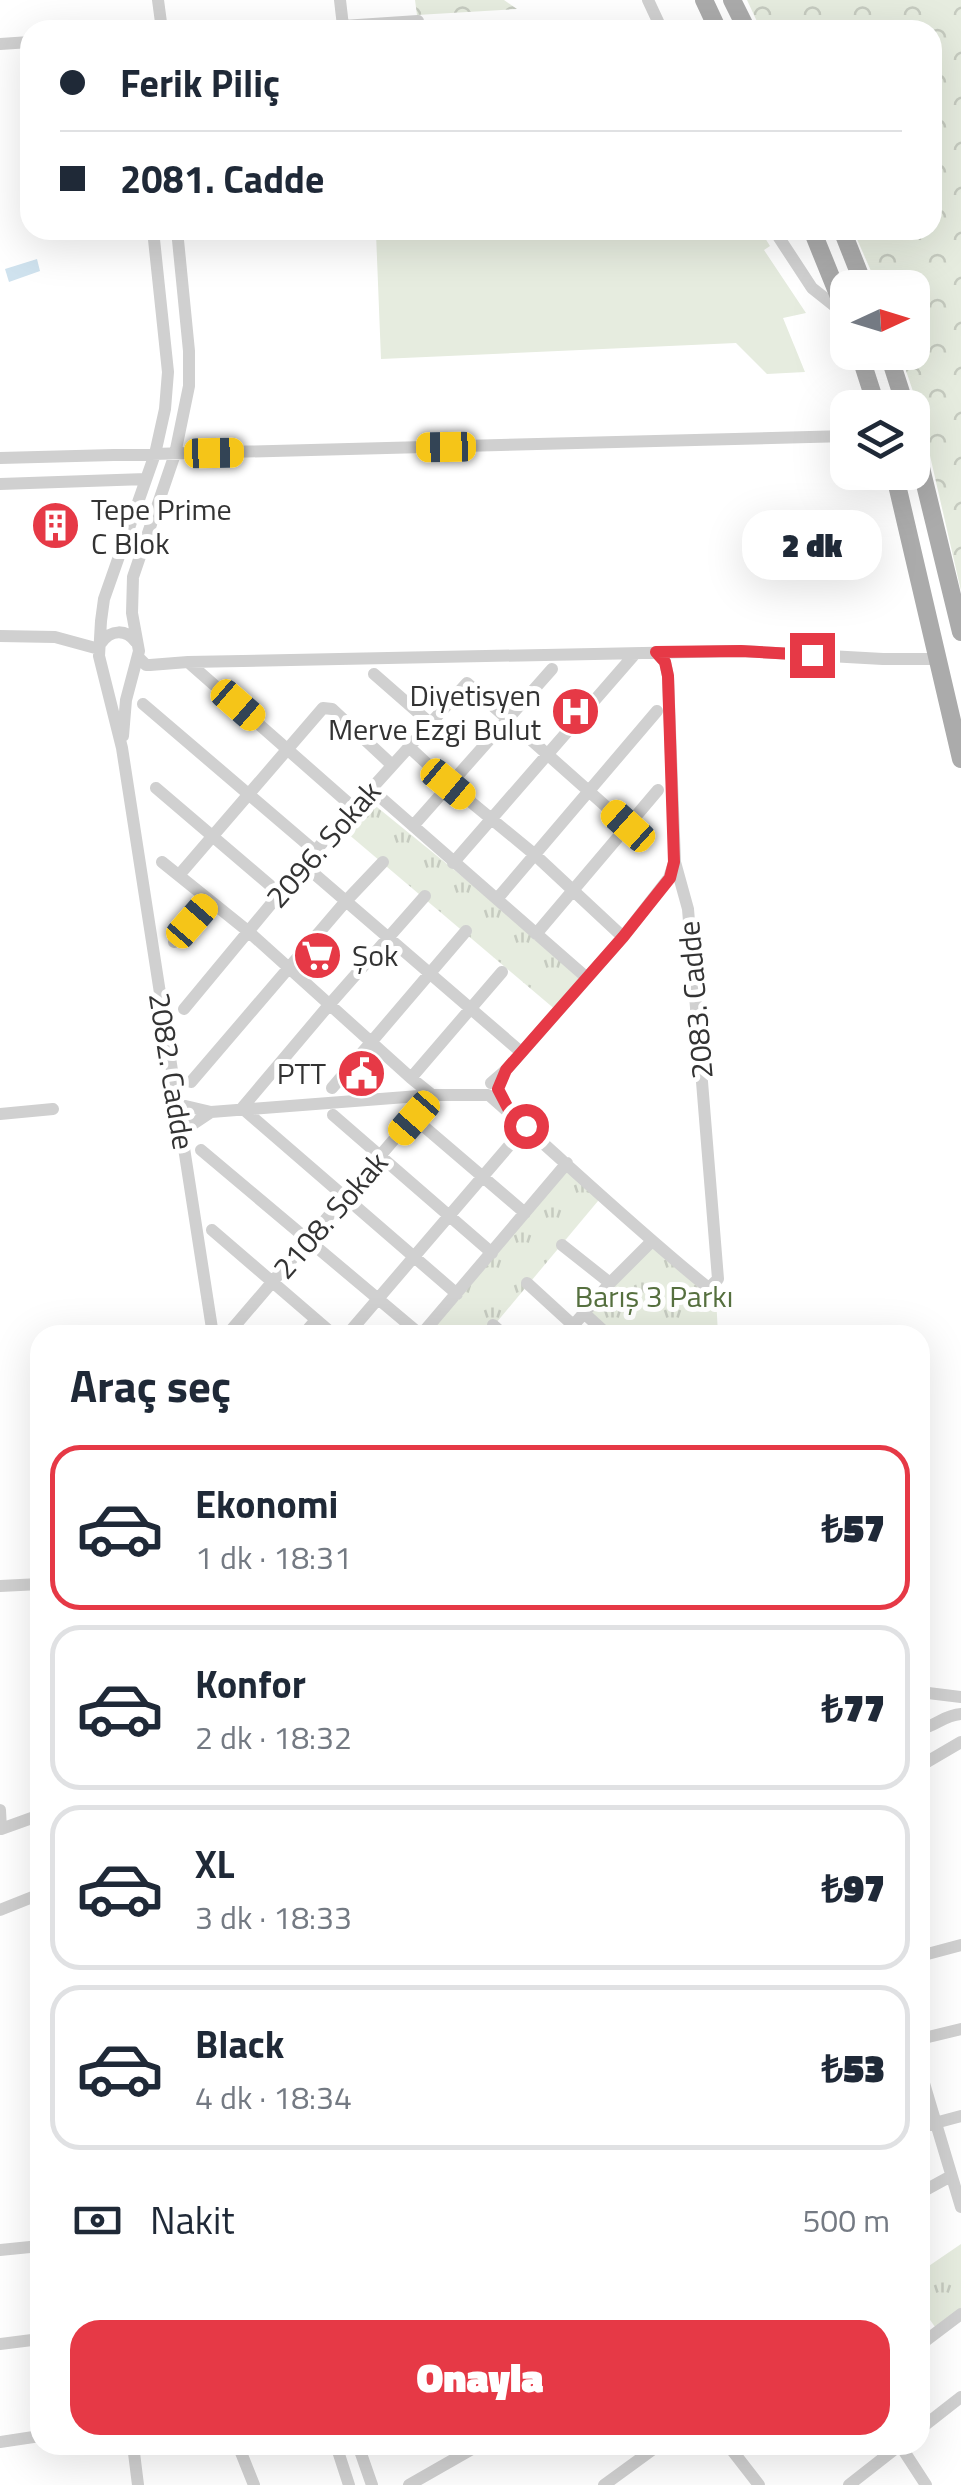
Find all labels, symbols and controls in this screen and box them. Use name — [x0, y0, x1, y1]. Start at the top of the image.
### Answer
text: Ferik Piliç — [120, 54, 280, 112]
text: 2081. Cadde — [120, 150, 324, 208]
north arrow — [830, 270, 930, 370]
map controls — [830, 270, 930, 490]
button: layers — [830, 390, 930, 490]
car — [416, 431, 476, 463]
car — [184, 437, 244, 469]
place label: Tepe Prime C Blok — [91, 486, 232, 566]
building icon: Tepe Prime C Blok — [30, 500, 82, 552]
callout: 2 dk — [742, 510, 882, 580]
text: 2 dk — [782, 521, 842, 569]
route end — [790, 633, 835, 678]
place label: Diyetisyen Merve Ezgi Bulut — [328, 672, 541, 752]
car — [206, 674, 270, 736]
hospital icon: Diyetisyen Merve Ezgi Bulut — [550, 686, 602, 738]
car — [415, 753, 481, 815]
street label: 2096. Sokak — [254, 770, 392, 918]
car — [596, 795, 660, 857]
car — [161, 889, 223, 953]
street label: 2083. Cadde — [665, 919, 725, 1081]
supermarket icon: Şok — [291, 929, 343, 981]
place label: Şok — [352, 932, 398, 978]
street label: 2082. Cadde — [137, 989, 207, 1153]
public building icon: PTT — [335, 1047, 387, 1099]
place label: PTT — [277, 1050, 326, 1096]
car — [383, 1086, 445, 1150]
route start — [504, 1104, 549, 1149]
street label: 2108. Sokak — [261, 1141, 399, 1289]
park label: Barış 3 Parkı — [575, 1273, 733, 1319]
text: Araç seç — [70, 1351, 231, 1419]
text: Ekonomi — [195, 1475, 338, 1533]
icon: car — [75, 1483, 165, 1573]
text: ₺57 — [821, 1499, 885, 1557]
text: 1 dk · 18:31 — [195, 1533, 352, 1581]
text: Konfor — [195, 1655, 306, 1713]
icon: car — [75, 1663, 165, 1753]
text: ₺77 — [821, 1679, 885, 1737]
text: 2 dk · 18:32 — [195, 1713, 352, 1761]
text: XL — [195, 1835, 235, 1893]
icon: car — [75, 1843, 165, 1933]
text: ₺97 — [821, 1859, 885, 1917]
text: 3 dk · 18:33 — [195, 1893, 352, 1941]
text: Black — [195, 2015, 284, 2073]
icon: car — [75, 2023, 165, 2113]
text: ₺53 — [821, 2039, 885, 2097]
text: 4 dk · 18:34 — [195, 2073, 352, 2121]
text: Nakit — [150, 2191, 235, 2249]
icon: cash — [70, 2193, 125, 2248]
text: 500 m — [802, 2196, 890, 2244]
button: Onayla — [70, 2320, 890, 2435]

